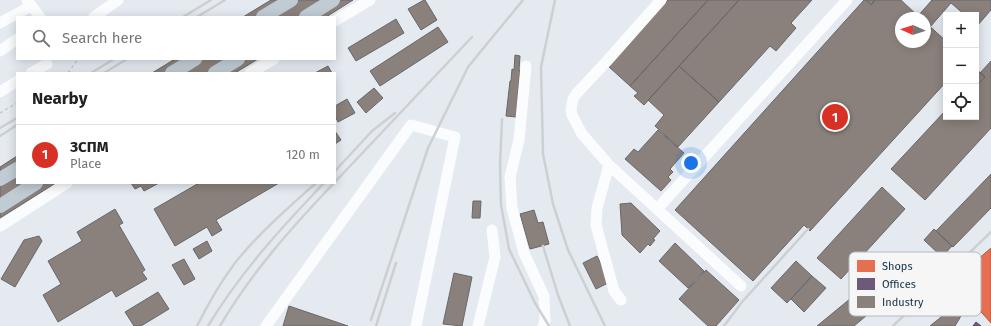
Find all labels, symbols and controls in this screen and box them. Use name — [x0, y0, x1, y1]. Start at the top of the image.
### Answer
north arrow — [895, 12, 931, 48]
map controls — [943, 12, 979, 120]
button: + — [943, 12, 979, 48]
search box — [16, 16, 336, 60]
icon: search — [30, 27, 52, 49]
text: Search here — [62, 29, 142, 47]
button: − — [943, 48, 979, 84]
button: locate — [943, 84, 979, 120]
text: Nearby — [32, 88, 87, 109]
pin: 1 — [822, 102, 848, 132]
text: ЗСПМ — [70, 138, 109, 156]
text: 1 — [42, 147, 48, 162]
text: 120 m — [286, 147, 320, 162]
your location — [681, 153, 701, 173]
text: Place — [70, 156, 101, 171]
legend — [849, 252, 981, 316]
text: Shops — [882, 260, 913, 273]
text: Offices — [882, 278, 916, 291]
text: Industry — [882, 296, 924, 309]

